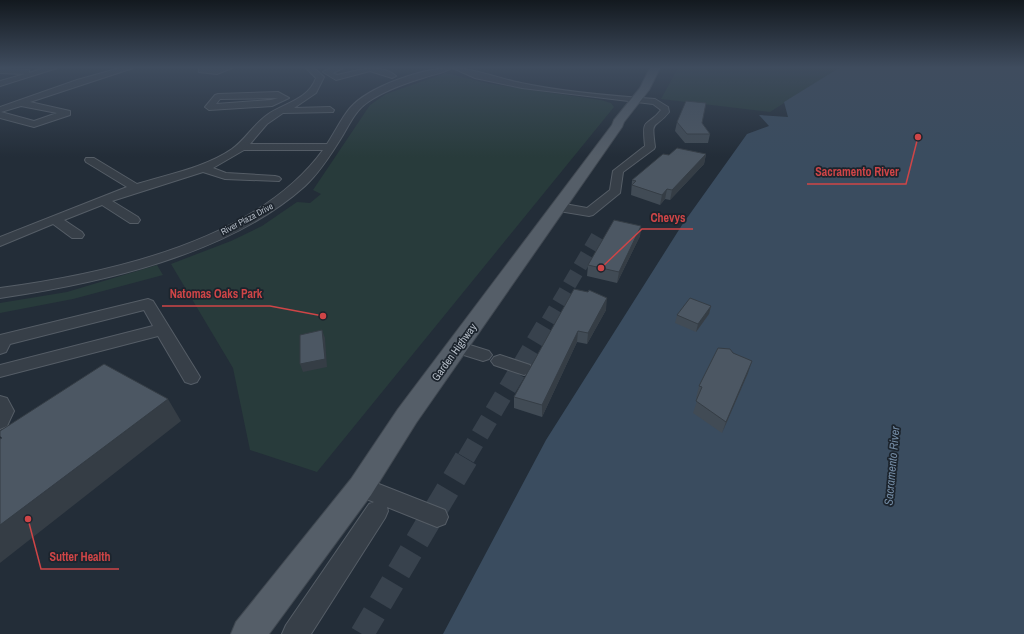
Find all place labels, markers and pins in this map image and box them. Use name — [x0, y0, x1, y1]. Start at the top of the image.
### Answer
callout: Sacramento River — [807, 160, 906, 184]
callout: Chevys — [642, 205, 693, 229]
callout: Natomas Oaks Park — [162, 282, 270, 306]
callout: Sutter Health — [41, 545, 119, 569]

